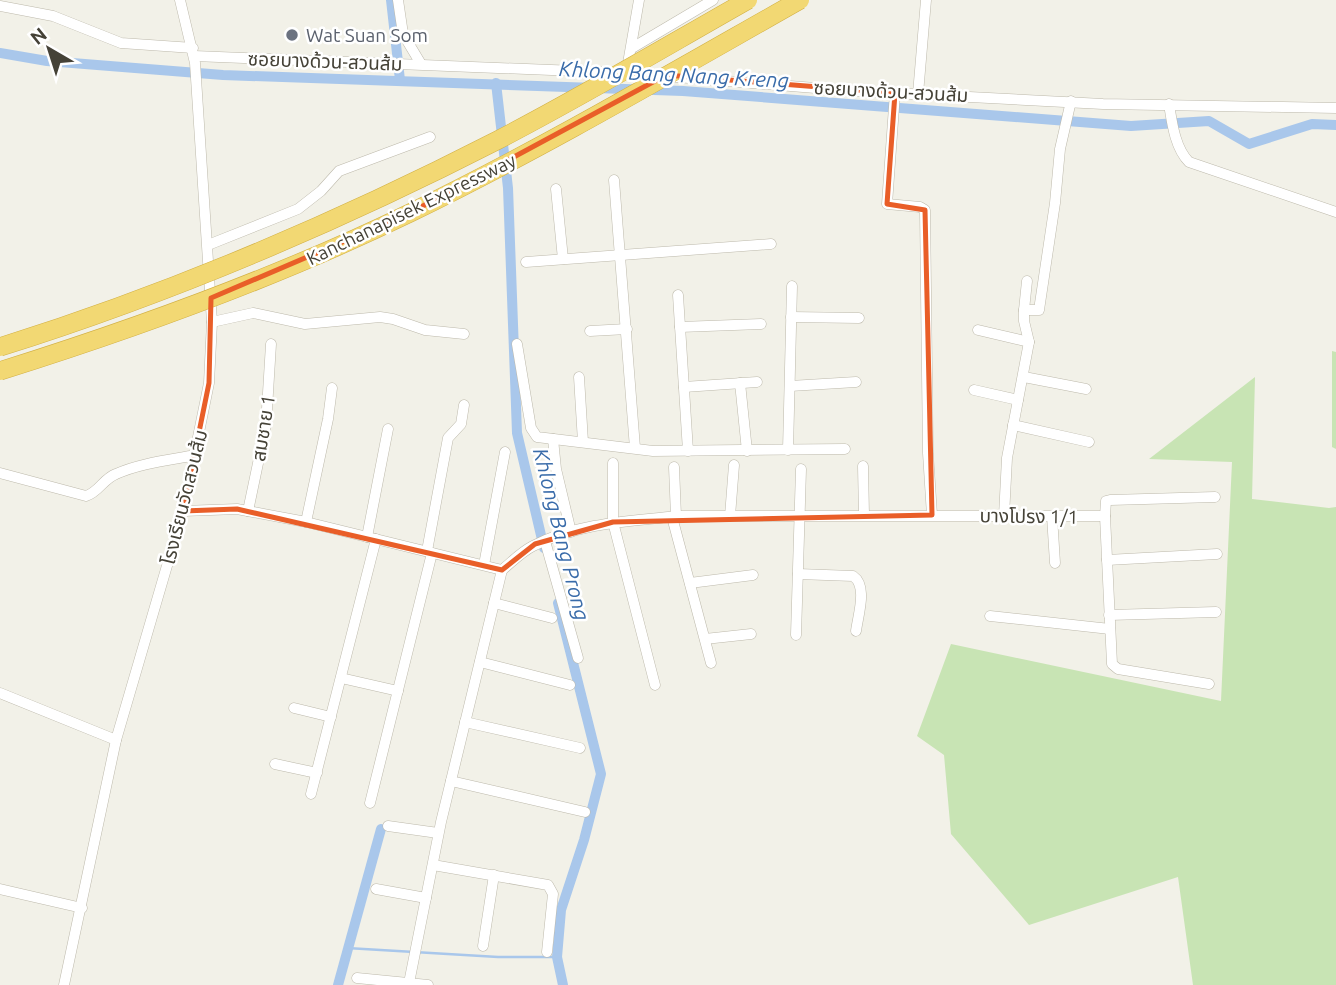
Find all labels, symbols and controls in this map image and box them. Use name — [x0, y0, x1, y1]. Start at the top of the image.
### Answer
north arrow — [14, 14, 84, 84]
text: N — [26, 23, 51, 49]
place label: Wat Suan Som — [306, 24, 428, 46]
marker: Wat Suan Som — [284, 27, 300, 43]
street label: ซอยบางด้วน-สวนส้ม — [247, 47, 403, 75]
water label: Khlong Bang Nang Kreng — [558, 56, 790, 92]
street label: ซอยบางด้วน-สวนส้ม — [813, 76, 969, 106]
street label: Kanchanapisek Expressway — [303, 149, 519, 269]
street label: สมชาย 1 — [247, 393, 279, 463]
street label: โรงเรียนวัดสวนส้ม — [157, 427, 211, 567]
water label: Khlong Bang Prong — [529, 445, 595, 623]
street label: บางโปรง 1/1 — [979, 504, 1079, 528]

